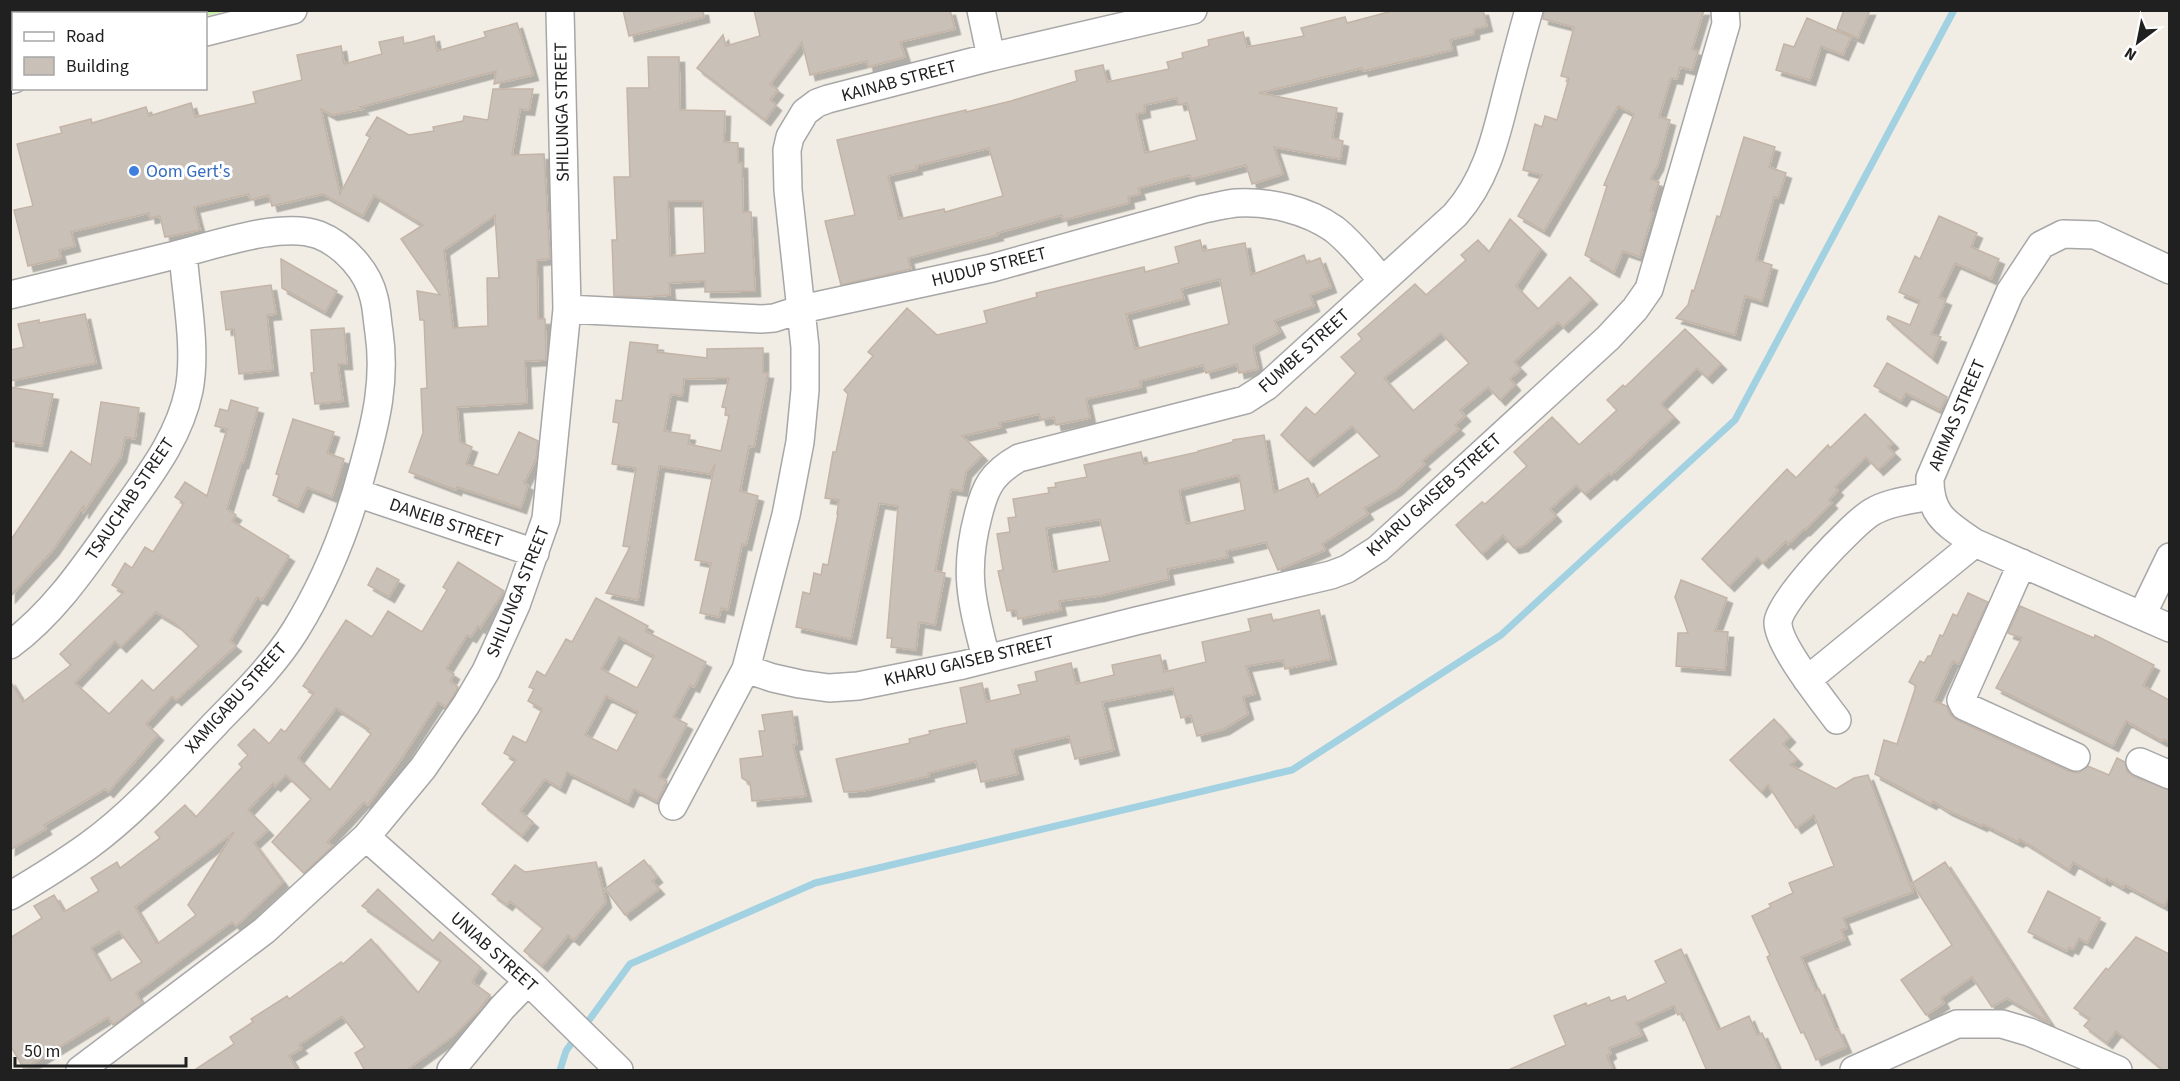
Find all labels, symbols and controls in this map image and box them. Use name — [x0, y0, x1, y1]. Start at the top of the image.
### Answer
legend — [12, 12, 207, 90]
north arrow — [2108, 12, 2168, 72]
text: Road — [66, 24, 105, 49]
street label: SHILUNGA STREET — [548, 42, 576, 182]
text: N — [2120, 42, 2141, 66]
text: Building — [66, 54, 129, 79]
street label: KAINAB STREET — [839, 54, 960, 108]
place label: Oom Gert's — [146, 159, 230, 184]
marker: Oom Gert's — [127, 164, 141, 178]
street label: HUDUP STREET — [929, 241, 1049, 293]
street label: FUMBE STREET — [1253, 303, 1355, 399]
street label: ARIMAS STREET — [1922, 355, 1992, 474]
street label: KHARU GAISEB STREET — [1361, 427, 1507, 562]
street label: TSAUCHAB STREET — [80, 432, 181, 565]
street label: DANEIB STREET — [386, 492, 506, 554]
street label: SHILUNGA STREET — [480, 522, 556, 661]
street label: KHARU GAISEB STREET — [881, 629, 1057, 693]
street label: XAMIGABU STREET — [179, 637, 293, 759]
street label: UNIAB STREET — [445, 906, 543, 998]
scale bar — [15, 1030, 186, 1068]
text: 50 m — [24, 1039, 60, 1064]

